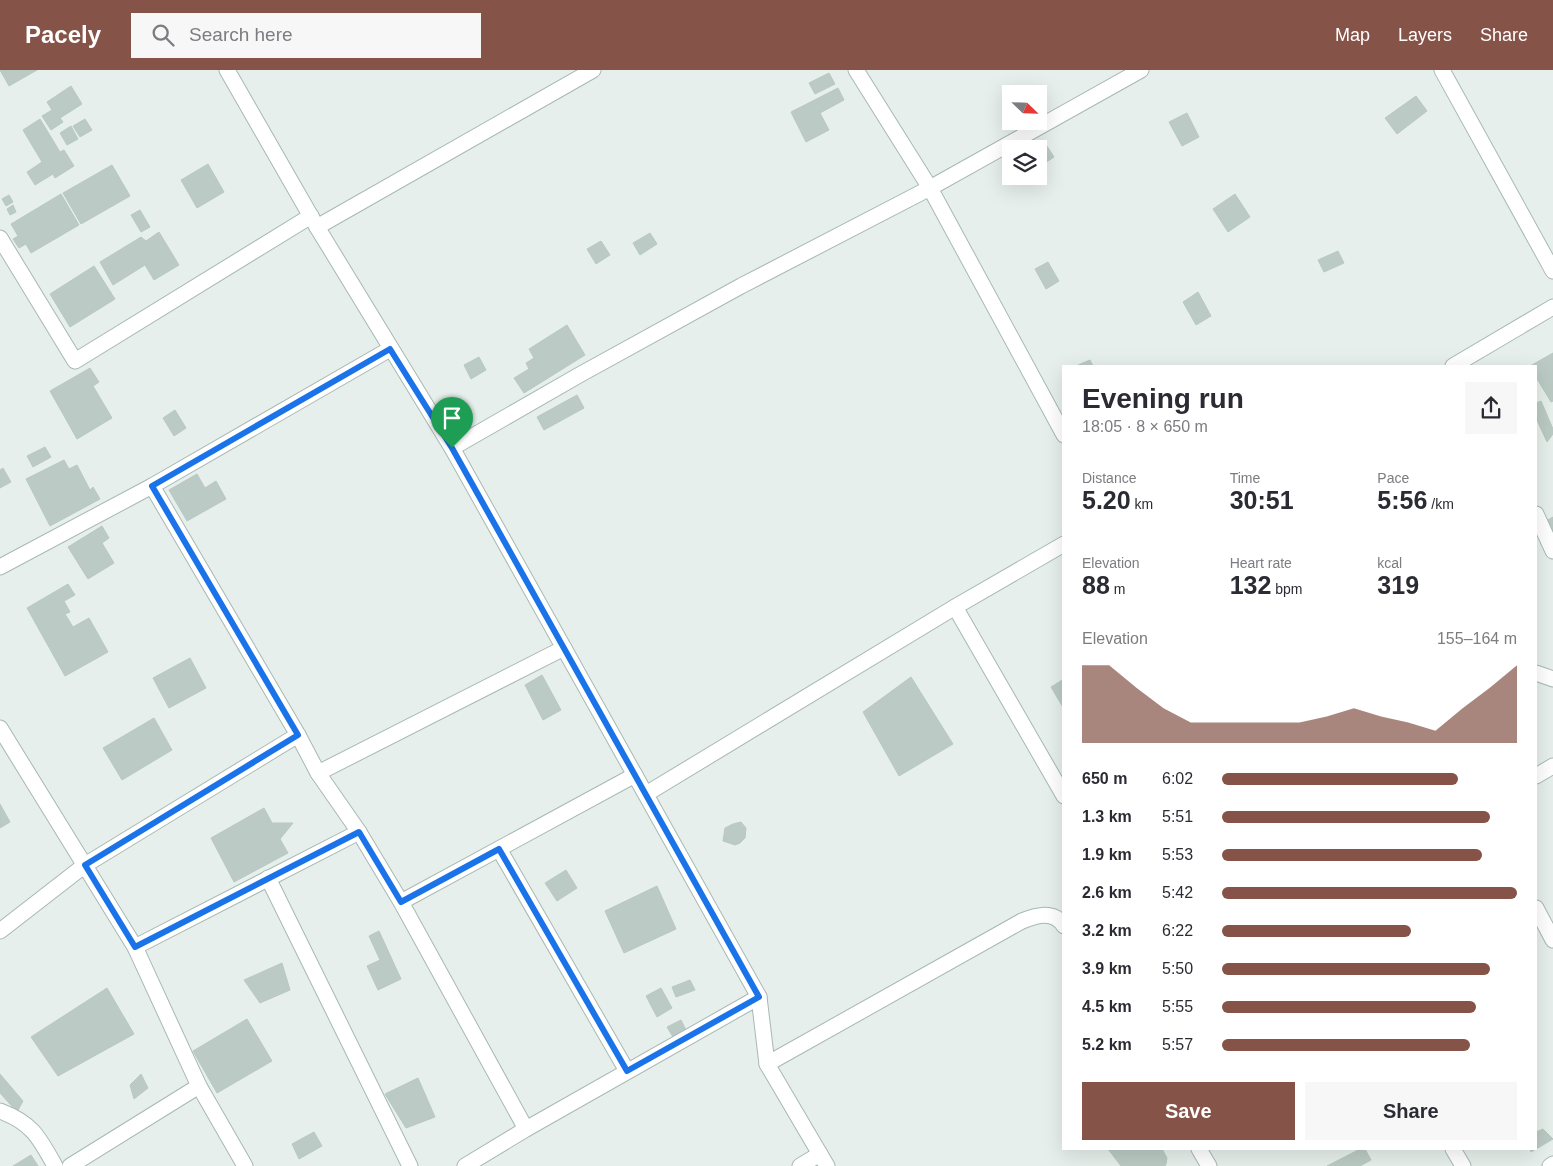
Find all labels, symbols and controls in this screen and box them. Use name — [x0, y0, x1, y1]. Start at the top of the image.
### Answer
search box — [131, 13, 481, 58]
text: Pacely — [25, 21, 101, 48]
icon: search — [149, 21, 177, 49]
text: Search here — [189, 24, 293, 45]
text: Map — [1335, 25, 1370, 45]
text: Layers — [1398, 25, 1452, 45]
text: Share — [1480, 25, 1528, 45]
north arrow — [1002, 85, 1048, 130]
map controls — [1002, 85, 1047, 185]
button: layers — [1002, 140, 1047, 185]
button: share — [1465, 382, 1517, 434]
text: Evening run — [1082, 383, 1244, 414]
pin — [431, 397, 473, 448]
icon: arrive — [438, 404, 466, 432]
text: 18:05 · 8 × 650 m — [1082, 418, 1208, 435]
text: Distance — [1082, 470, 1136, 486]
text: Time — [1230, 470, 1260, 486]
text: Pace — [1377, 470, 1409, 486]
text: 5.20 — [1082, 486, 1131, 514]
text: 30:51 — [1230, 486, 1294, 514]
text: 5:56 — [1377, 486, 1427, 514]
text: km — [1131, 496, 1153, 512]
text: /km — [1427, 496, 1454, 512]
text: Elevation — [1082, 555, 1140, 571]
text: Heart rate — [1230, 555, 1292, 571]
text: kcal — [1377, 555, 1402, 571]
text: 88 — [1082, 571, 1110, 599]
text: 132 — [1230, 571, 1271, 599]
text: 319 — [1377, 571, 1419, 599]
text: m — [1110, 581, 1125, 597]
text: bpm — [1271, 581, 1303, 597]
text: Elevation — [1082, 630, 1148, 647]
text: 155–164 m — [1437, 630, 1517, 647]
text: 650 m — [1082, 770, 1127, 787]
text: 6:02 — [1162, 770, 1193, 787]
text: 1.3 km — [1082, 808, 1132, 825]
text: 5:51 — [1162, 808, 1193, 825]
text: 1.9 km — [1082, 846, 1132, 863]
text: 5:53 — [1162, 846, 1193, 863]
text: 2.6 km — [1082, 884, 1132, 901]
text: 5:42 — [1162, 884, 1193, 901]
text: 3.2 km — [1082, 922, 1132, 939]
text: 6:22 — [1162, 922, 1193, 939]
text: 3.9 km — [1082, 960, 1132, 977]
text: 5:50 — [1162, 960, 1193, 977]
text: 4.5 km — [1082, 998, 1132, 1015]
text: 5:55 — [1162, 998, 1193, 1015]
text: 5.2 km — [1082, 1036, 1132, 1053]
text: 5:57 — [1162, 1036, 1193, 1053]
button: Save — [1082, 1082, 1295, 1140]
button: Share — [1305, 1082, 1517, 1140]

